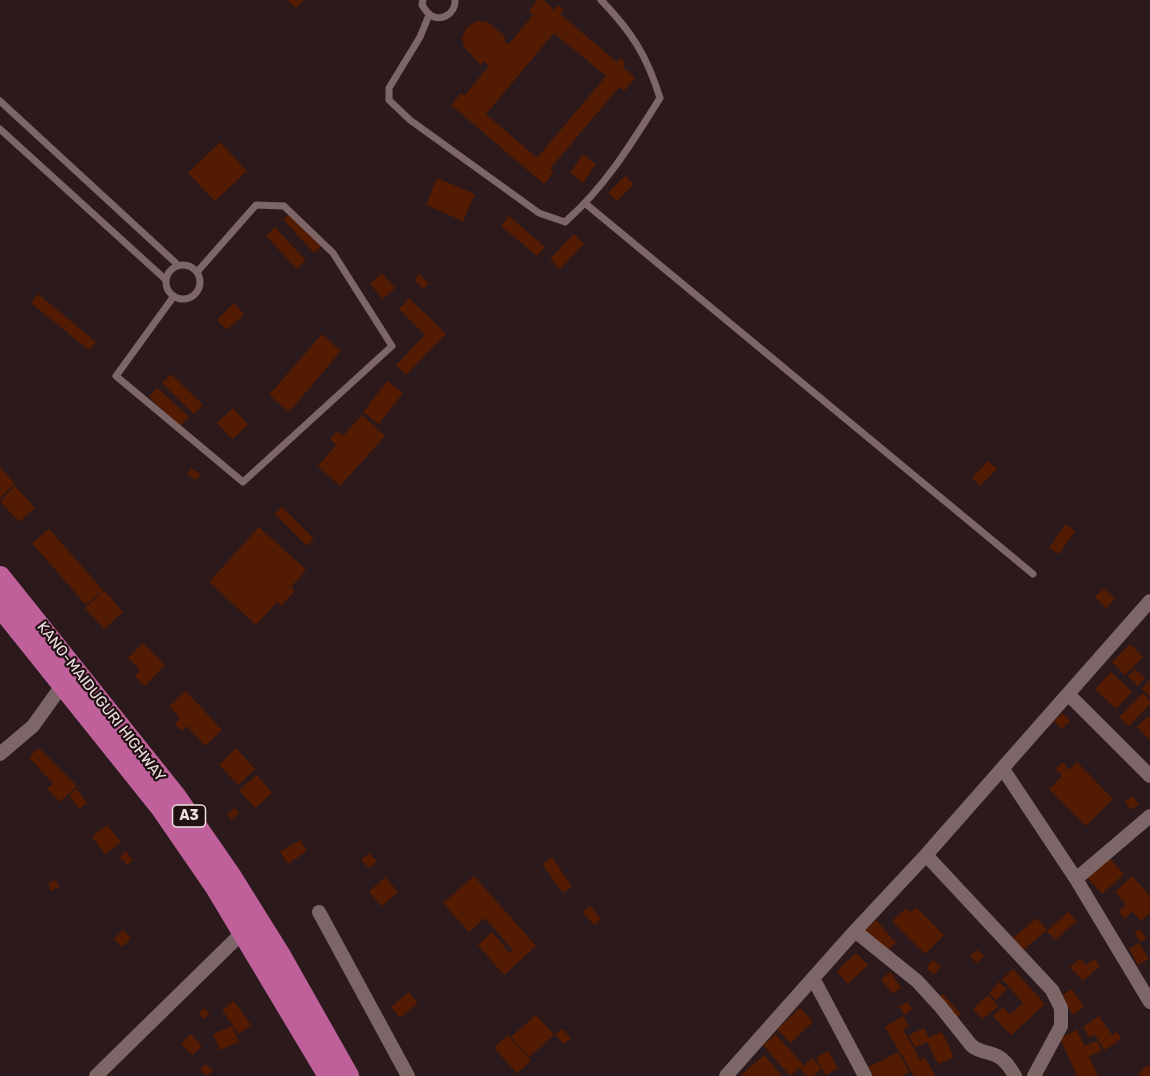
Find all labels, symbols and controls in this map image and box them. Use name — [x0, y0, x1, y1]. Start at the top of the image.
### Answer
street label: KANO-MAIDUGURI HIGHWAY — [33, 618, 169, 786]
road number: A3 — [172, 805, 206, 827]

